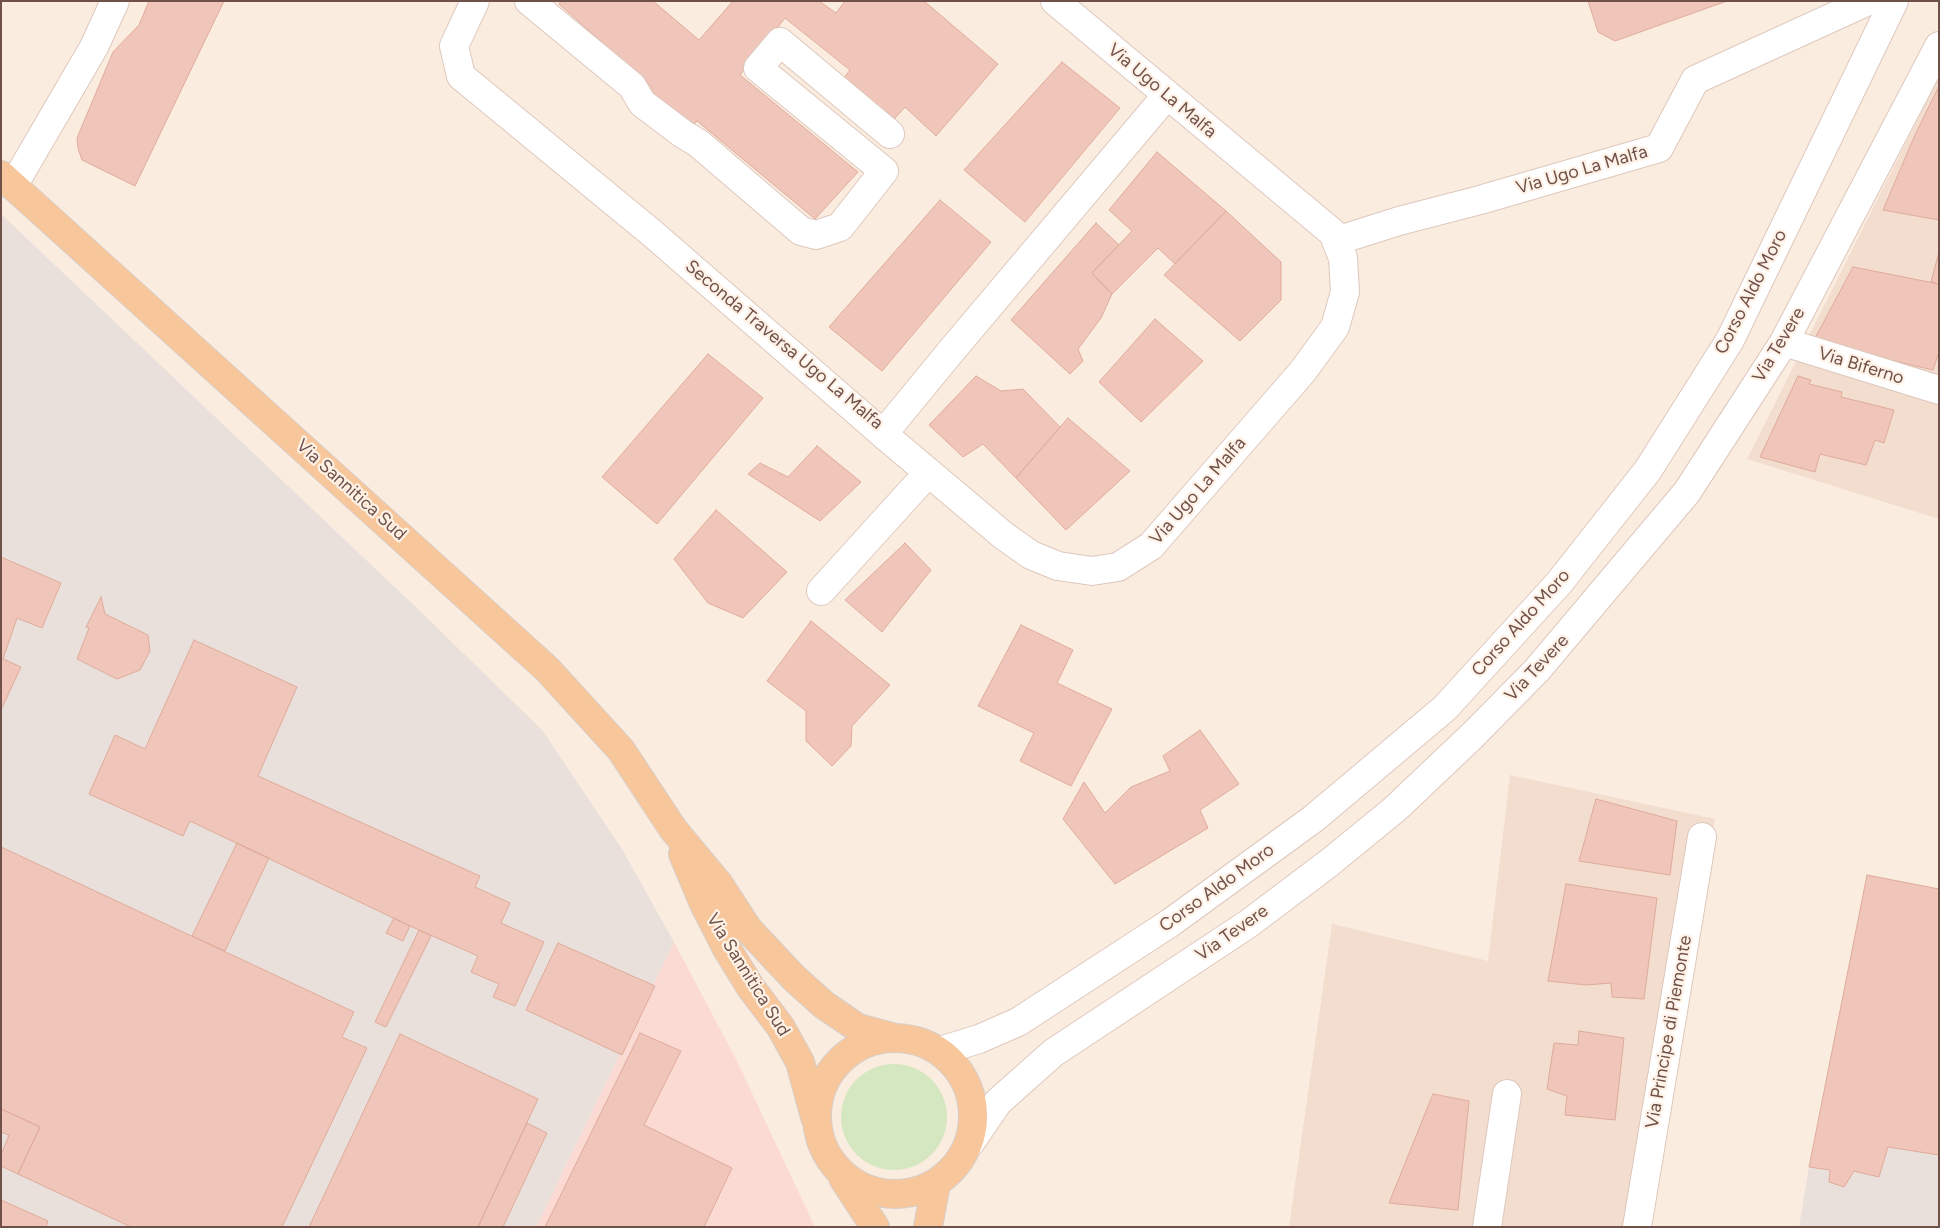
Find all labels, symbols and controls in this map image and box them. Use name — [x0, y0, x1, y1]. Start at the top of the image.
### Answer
street label: Via Ugo La Malfa — [1103, 39, 1221, 143]
street label: Via Ugo La Malfa — [1514, 141, 1650, 199]
street label: Corso Aldo Moro — [1710, 226, 1792, 358]
street label: Seconda Traversa Ugo La Malfa — [681, 256, 887, 434]
street label: Via Tevere — [1748, 304, 1810, 386]
street label: Via Biferno — [1816, 343, 1906, 389]
street label: Via Ugo La Malfa — [1145, 433, 1251, 549]
street label: Via Sannitica Sud — [291, 435, 411, 545]
street label: Corso Aldo Moro — [1467, 565, 1575, 681]
street label: Via Tevere — [1501, 630, 1573, 706]
street label: Corso Aldo Moro — [1155, 839, 1279, 937]
street label: Via Tevere — [1192, 900, 1272, 966]
street label: Via Sannitica Sud — [702, 910, 794, 1040]
street label: Via Principe di Piemonte — [1641, 934, 1697, 1130]

